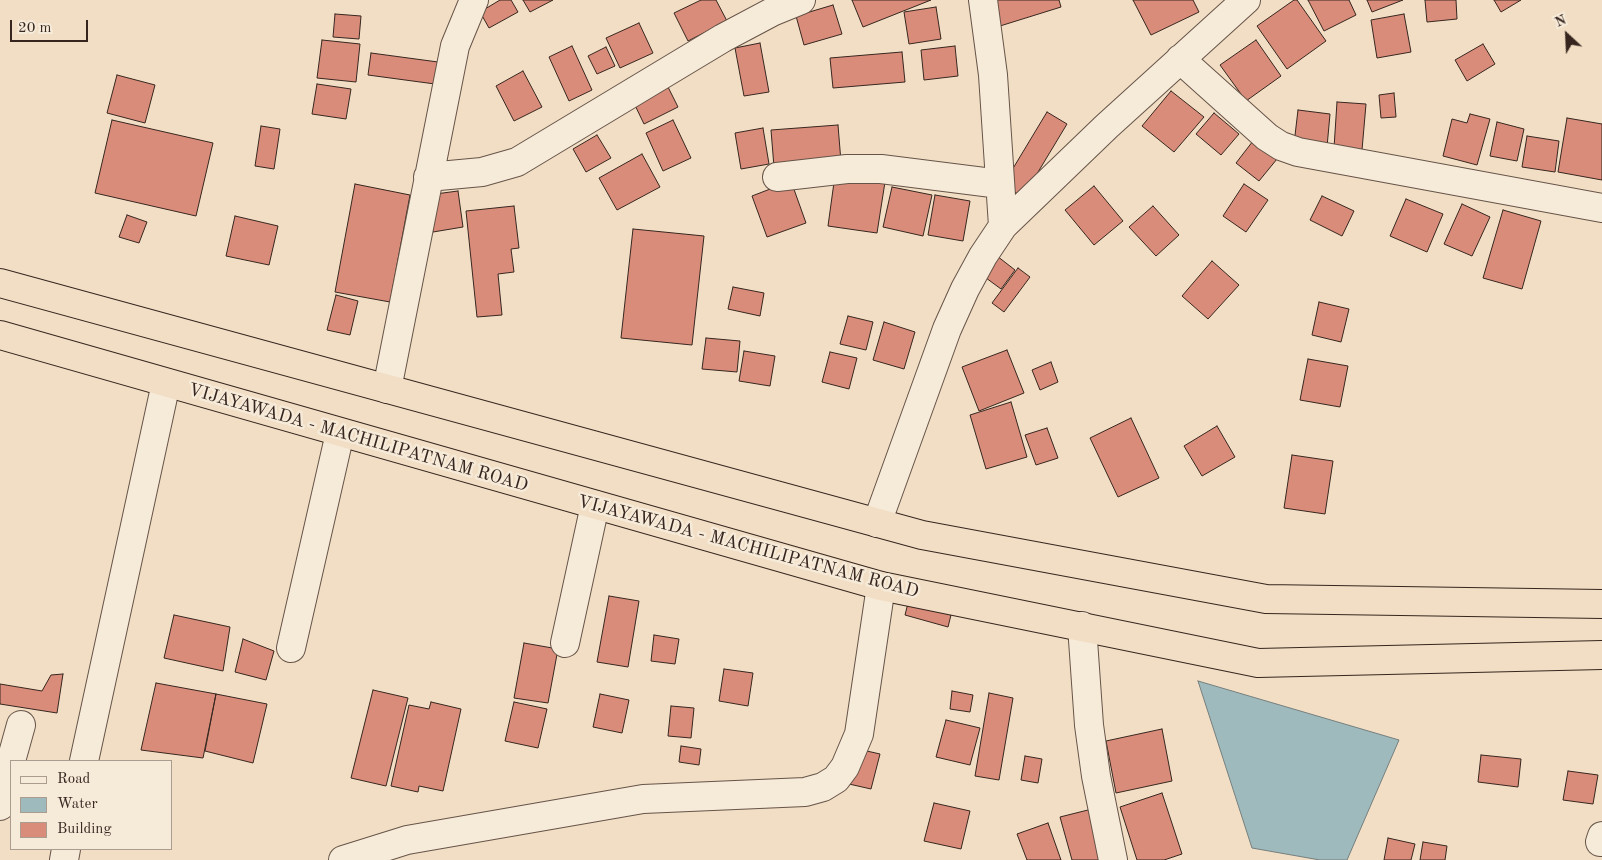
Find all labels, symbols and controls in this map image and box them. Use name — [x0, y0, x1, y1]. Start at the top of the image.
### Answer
scale bar — [12, 10, 90, 42]
north arrow — [1542, 10, 1592, 60]
text: N — [1553, 13, 1568, 30]
text: 20 m — [18, 21, 52, 36]
street label: VIJAYAWADA - MACHILIPATNAM ROAD — [186, 379, 530, 497]
street label: VIJAYAWADA - MACHILIPATNAM ROAD — [575, 491, 921, 603]
legend — [10, 760, 172, 850]
text: Road — [57, 772, 90, 787]
text: Water — [57, 797, 98, 812]
text: Building — [57, 822, 112, 837]

